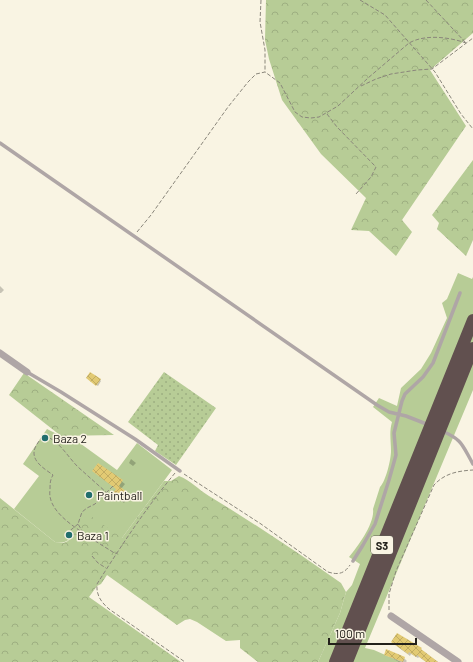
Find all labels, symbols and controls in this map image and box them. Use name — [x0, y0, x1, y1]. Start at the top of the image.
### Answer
place label: Baza 2 — [53, 431, 87, 445]
marker: Baza 2 — [40, 433, 50, 443]
place label: Paintball — [97, 488, 142, 502]
marker: Paintball — [84, 490, 94, 500]
place label: Baza 1 — [77, 528, 109, 542]
marker: Baza 1 — [64, 530, 74, 540]
road number: S3 — [371, 536, 393, 554]
scale bar — [329, 620, 416, 646]
text: 100 m — [335, 626, 365, 640]

